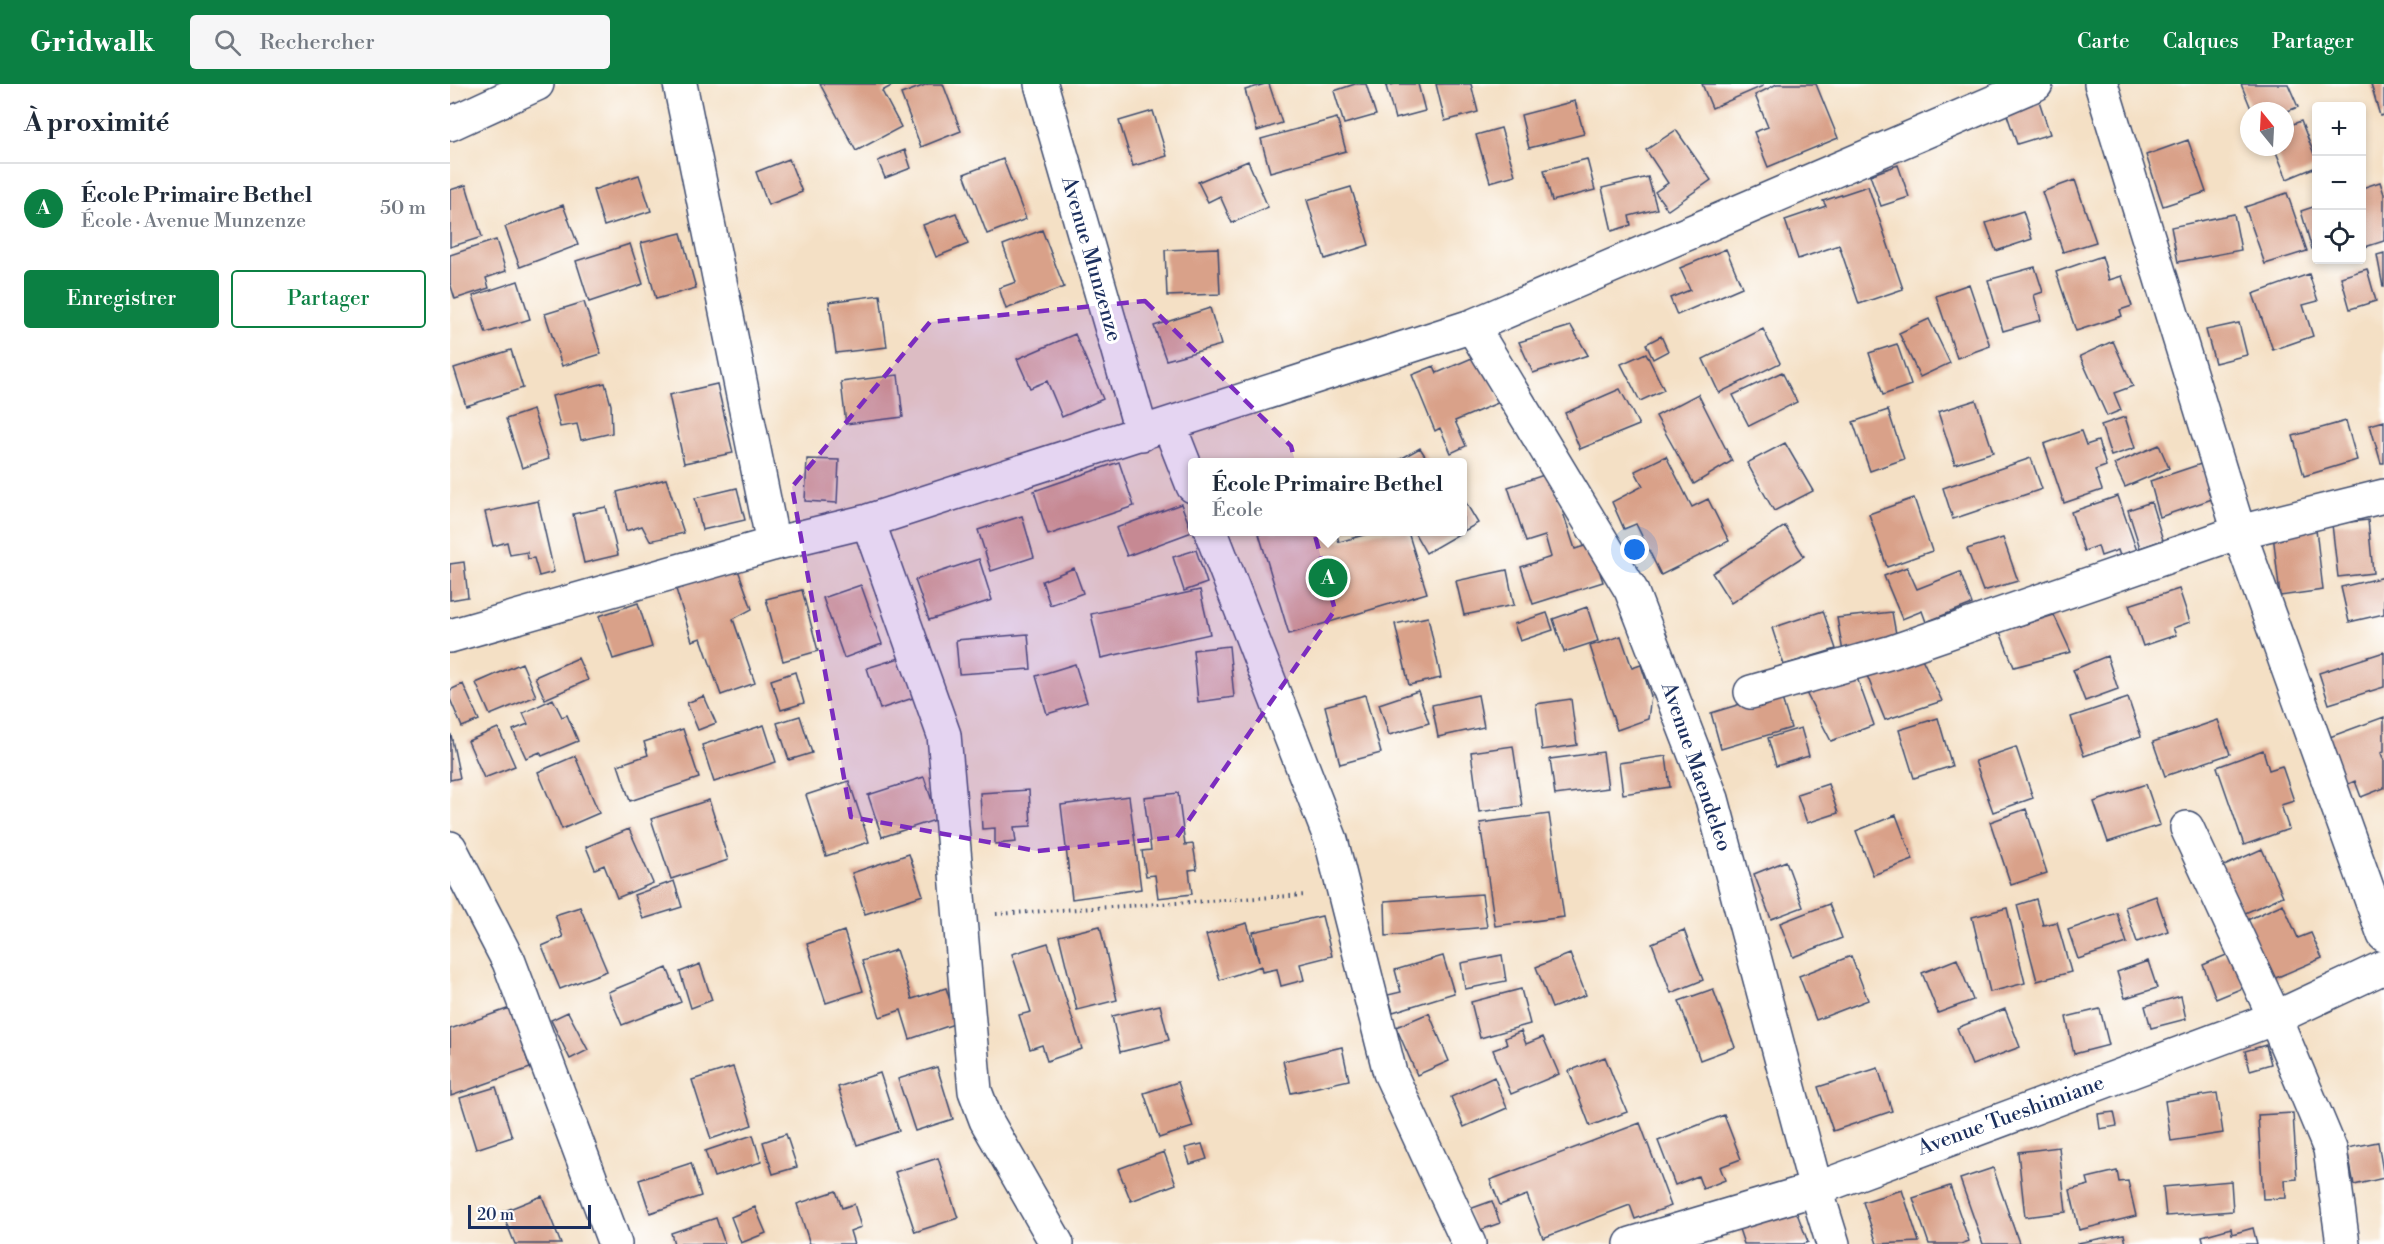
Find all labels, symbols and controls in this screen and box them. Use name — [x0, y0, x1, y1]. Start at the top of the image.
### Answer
search box — [190, 15, 610, 69]
text: Gridwalk — [30, 25, 154, 60]
icon: search — [211, 26, 244, 59]
text: Rechercher — [259, 29, 375, 56]
text: Carte — [2077, 29, 2130, 55]
text: Calques — [2163, 29, 2239, 55]
text: Partager — [2272, 29, 2354, 55]
north arrow — [2240, 102, 2294, 156]
map controls — [2312, 102, 2366, 264]
button: + — [2312, 102, 2366, 156]
text: À proximité — [24, 107, 169, 139]
button: − — [2312, 156, 2366, 210]
street label: Avenue Munzenze — [1055, 173, 1127, 345]
text: École Primaire Bethel — [81, 182, 312, 209]
text: A — [36, 196, 51, 221]
text: 50 m — [380, 196, 426, 221]
text: École · Avenue Munzenze — [81, 209, 306, 234]
button: locate — [2312, 210, 2366, 264]
button: Enregistrer — [24, 270, 219, 328]
button: Partager — [231, 270, 426, 328]
popup — [1188, 458, 1467, 536]
text: École Primaire Bethel — [1212, 471, 1443, 498]
text: École — [1212, 498, 1263, 523]
your location — [1620, 535, 1649, 564]
pin: A — [1308, 556, 1348, 600]
street label: Avenue Maendeleo — [1655, 678, 1737, 855]
street label: Avenue Tueshimiane — [1913, 1070, 2108, 1162]
scale bar — [468, 1202, 591, 1230]
text: 20 m — [477, 1205, 514, 1225]

